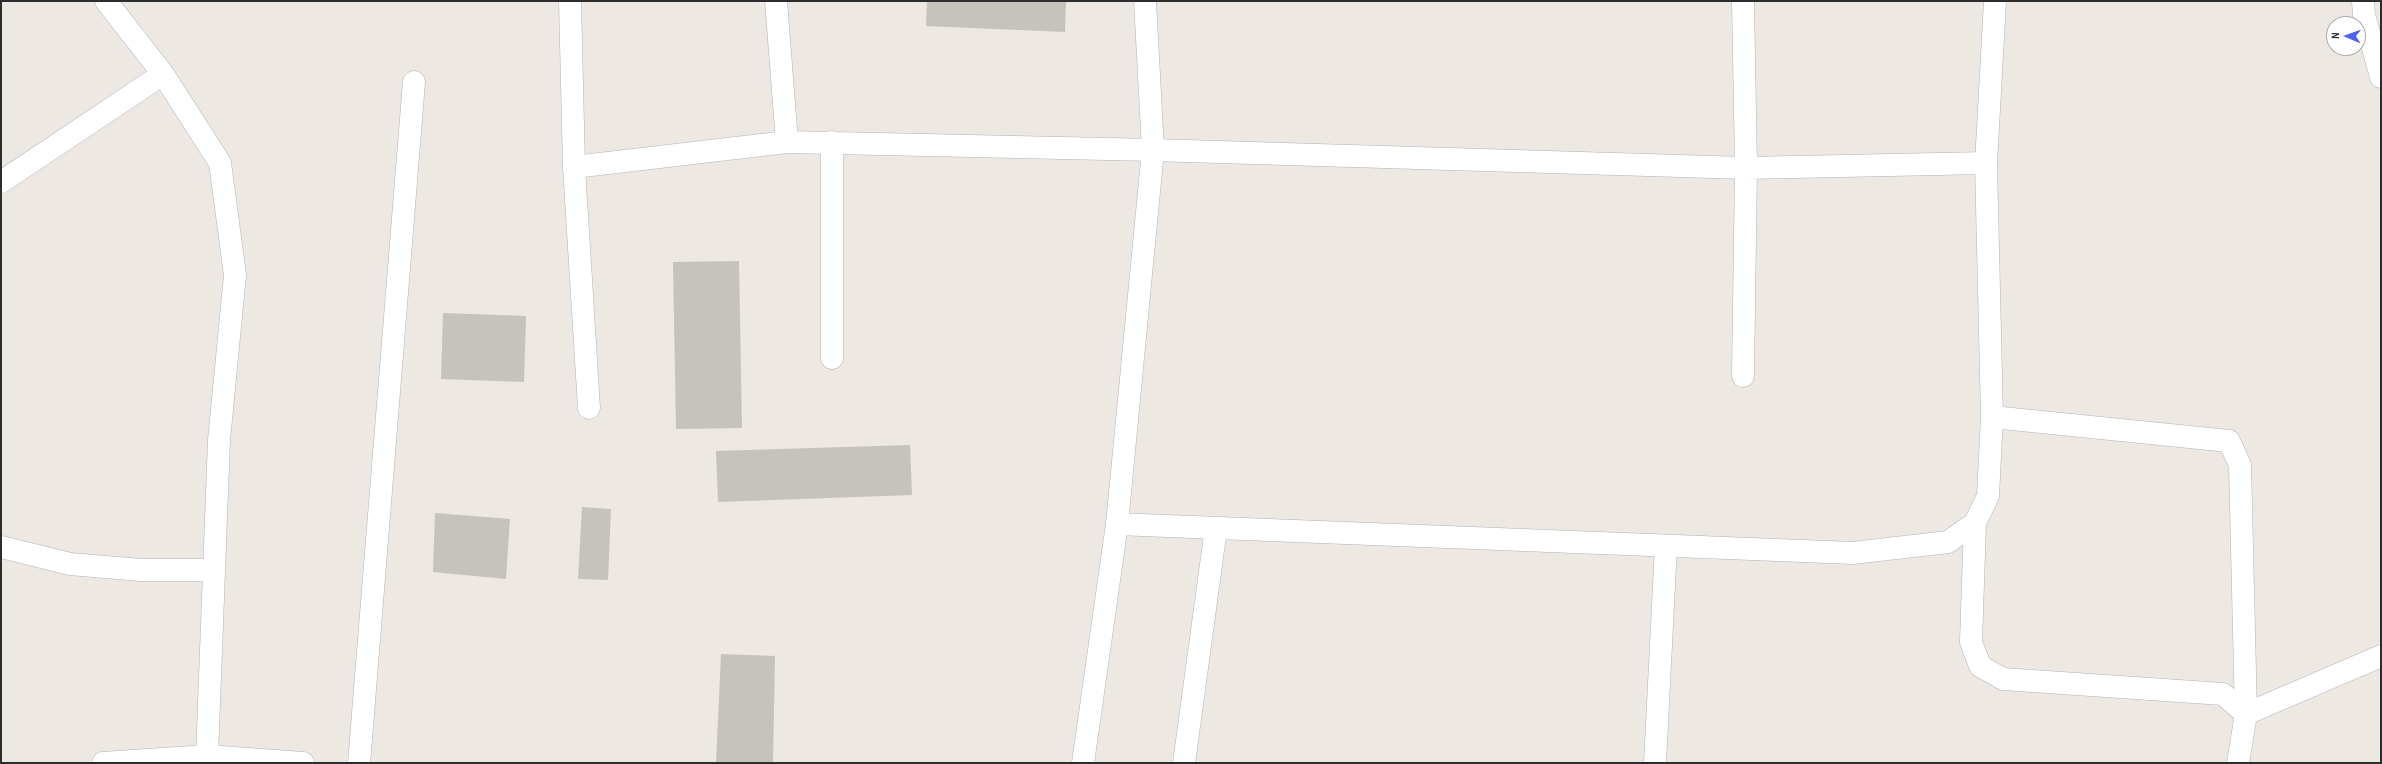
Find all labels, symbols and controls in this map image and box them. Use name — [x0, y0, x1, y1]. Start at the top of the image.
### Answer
north arrow — [2326, 16, 2366, 56]
text: N — [2328, 32, 2342, 39]

